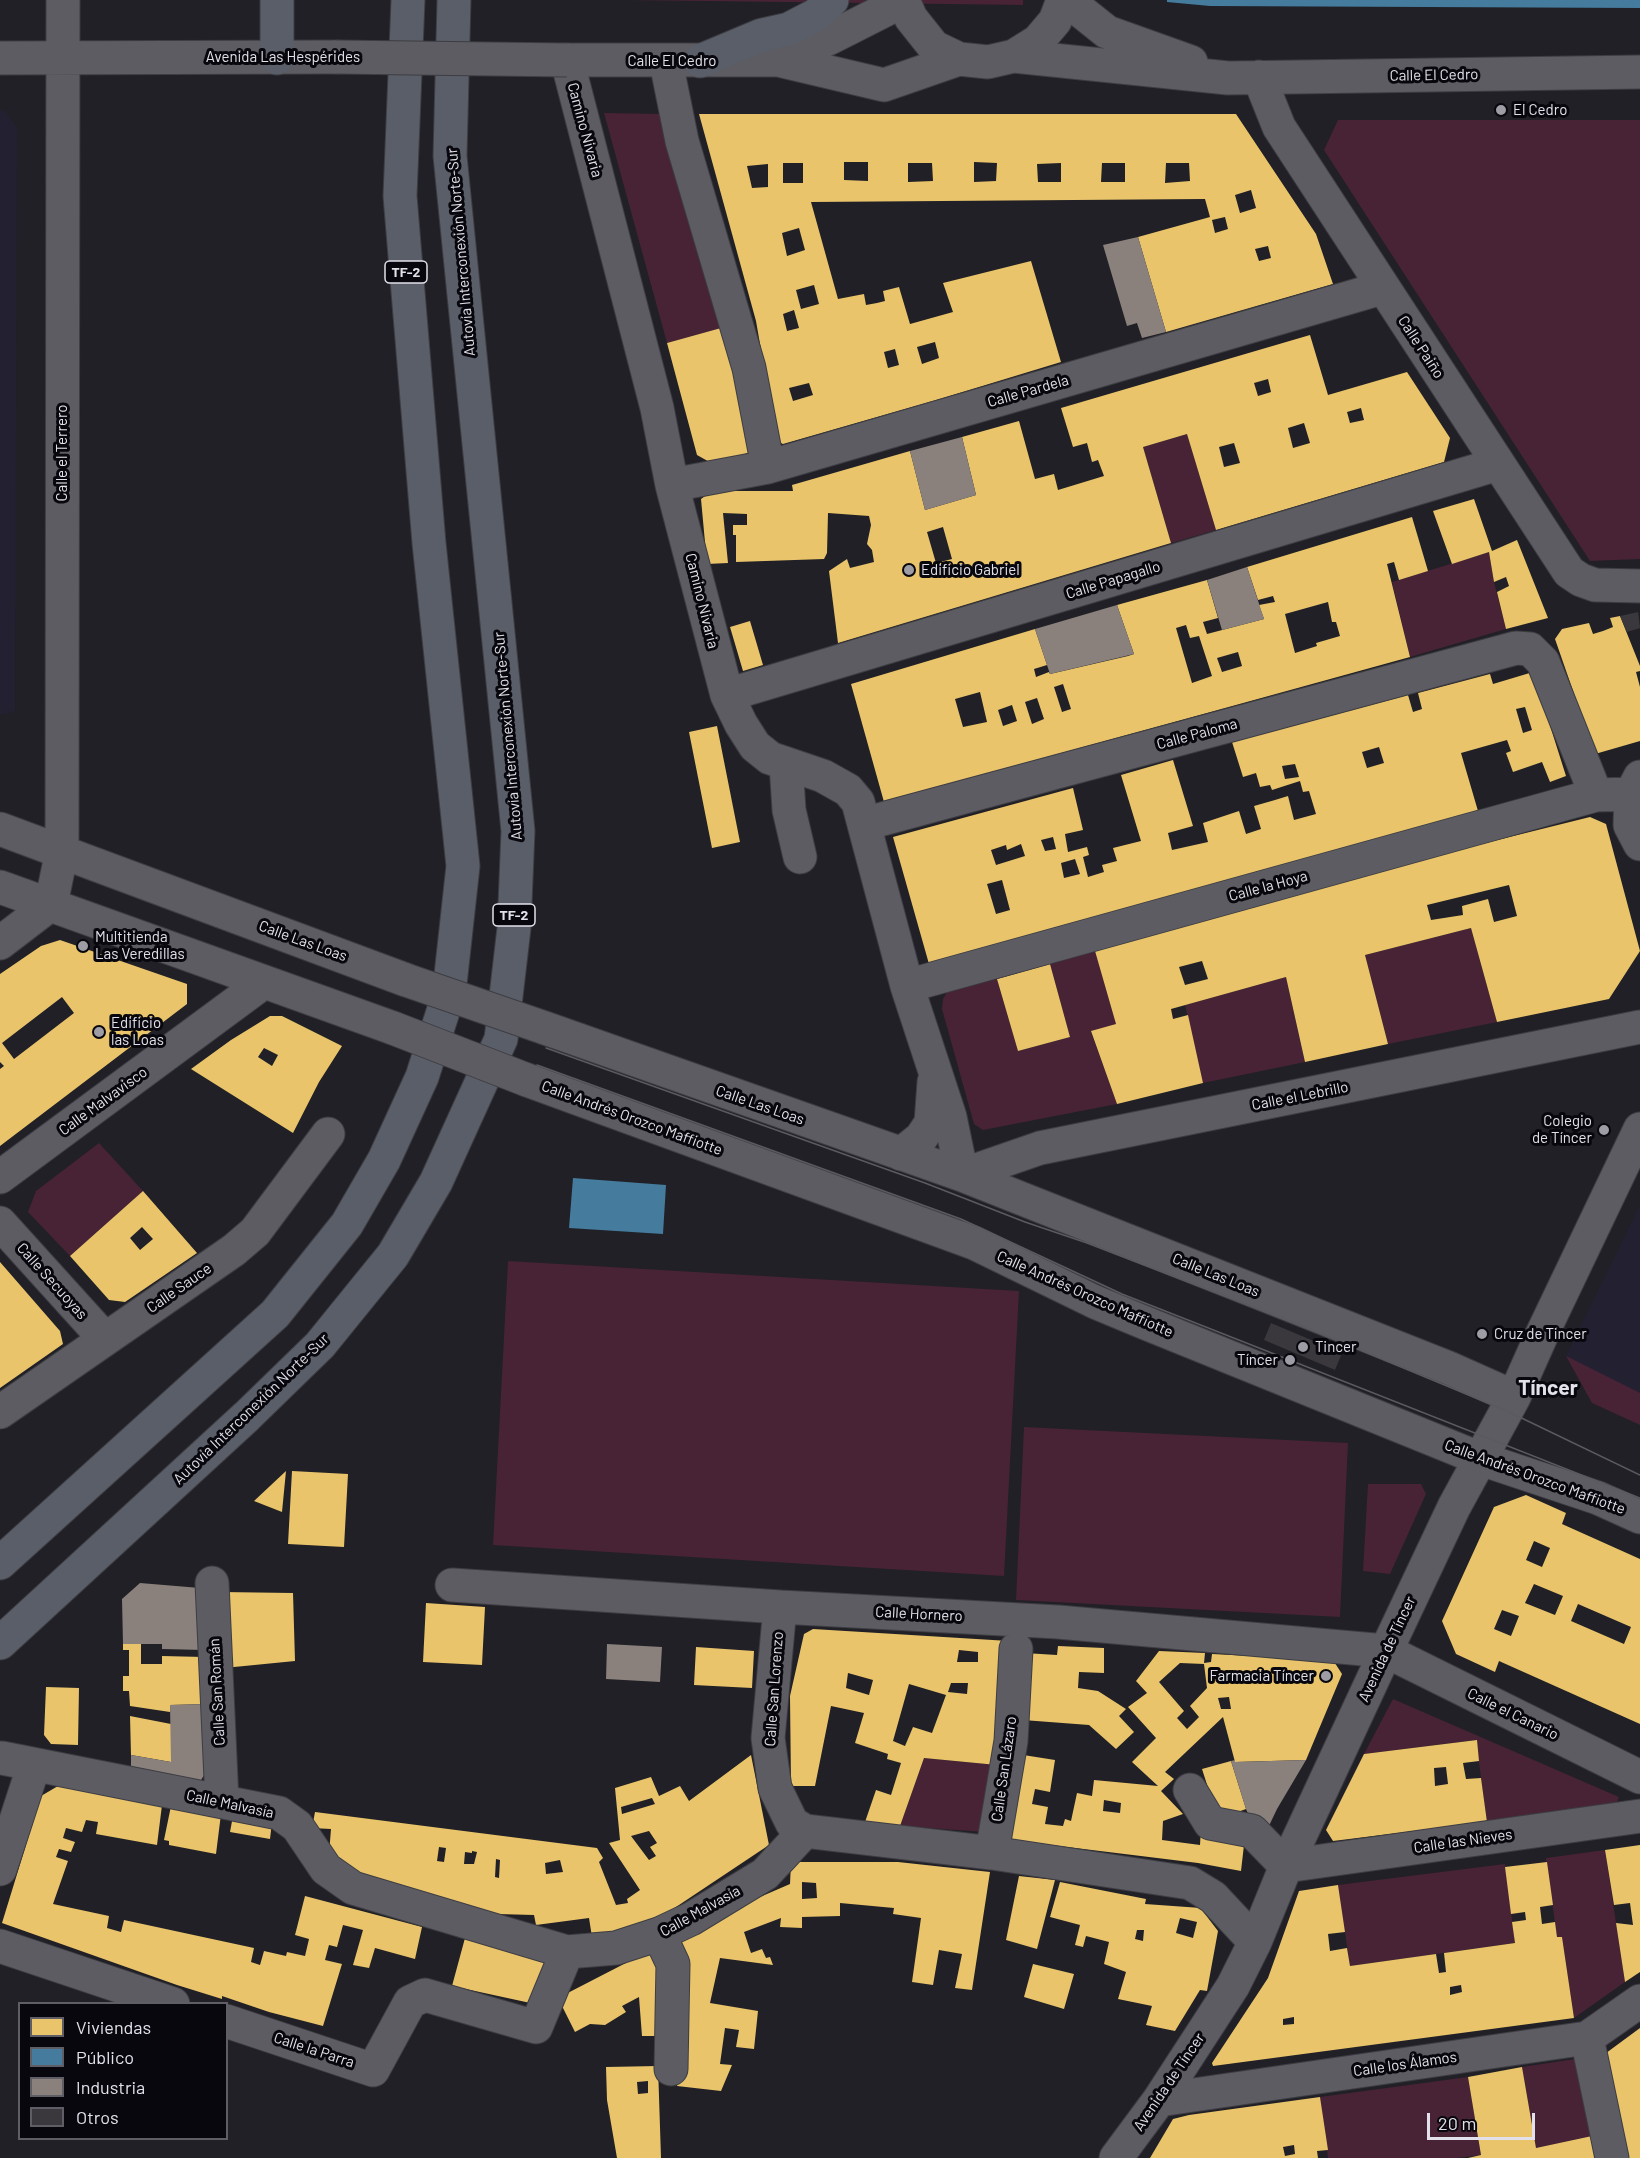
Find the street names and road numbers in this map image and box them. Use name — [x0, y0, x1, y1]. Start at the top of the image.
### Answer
street label: Avenida Las Hespérides — [206, 48, 360, 66]
street label: Calle El Cedro — [628, 52, 716, 70]
street label: Calle El Cedro — [1389, 65, 1479, 85]
street label: Camino Nivaria — [564, 81, 606, 179]
street label: Autovía Interconexión Norte-Sur — [443, 147, 479, 357]
road number: TF-2 — [385, 261, 427, 283]
street label: Calle Paiño — [1394, 312, 1448, 382]
street label: Calle Pardela — [985, 371, 1071, 411]
street label: Calle el Terrero — [53, 405, 71, 501]
street label: Camino Nivaria — [681, 551, 723, 651]
street label: Calle Papagallo — [1064, 557, 1162, 603]
street label: Autovía Interconexión Norte-Sur — [490, 631, 526, 841]
street label: Calle Paloma — [1155, 715, 1239, 753]
street label: Calle la Hoya — [1227, 867, 1309, 905]
road number: TF-2 — [493, 904, 535, 926]
street label: Calle Las Loas — [256, 917, 350, 965]
street label: Calle Malvavisco — [55, 1063, 151, 1139]
street label: Calle Andrés Orozco Maffiotte — [539, 1077, 725, 1159]
street label: Calle el Lebrillo — [1250, 1078, 1350, 1114]
street label: Calle Las Loas — [713, 1081, 807, 1129]
street label: Calle Secuoyas — [13, 1239, 91, 1323]
street label: Calle Andrés Orozco Maffiotte — [994, 1247, 1176, 1341]
street label: Calle Las Loas — [1170, 1249, 1262, 1301]
street label: Calle Sauce — [143, 1259, 215, 1317]
street label: Autovía Interconexión Norte-Sur — [170, 1330, 332, 1488]
street label: Calle Andrés Orozco Maffiotte — [1442, 1436, 1628, 1518]
street label: Avenida de Tíncer — [1355, 1593, 1419, 1705]
street label: Calle Hornero — [875, 1603, 963, 1625]
street label: Calle San Lorenzo — [761, 1631, 787, 1747]
street label: Calle San Román — [205, 1638, 229, 1746]
street label: Calle el Canario — [1465, 1684, 1561, 1744]
street label: Calle San Lázaro — [988, 1715, 1020, 1823]
street label: Calle Malvasía — [185, 1786, 275, 1822]
street label: Calle las Nieves — [1412, 1825, 1514, 1857]
street label: Calle Malvasía — [657, 1882, 743, 1940]
street label: Calle la Parra — [271, 2029, 357, 2071]
street label: Avenida de Tíncer — [1130, 2030, 1208, 2134]
street label: Calle los Álamos — [1352, 2048, 1458, 2080]

